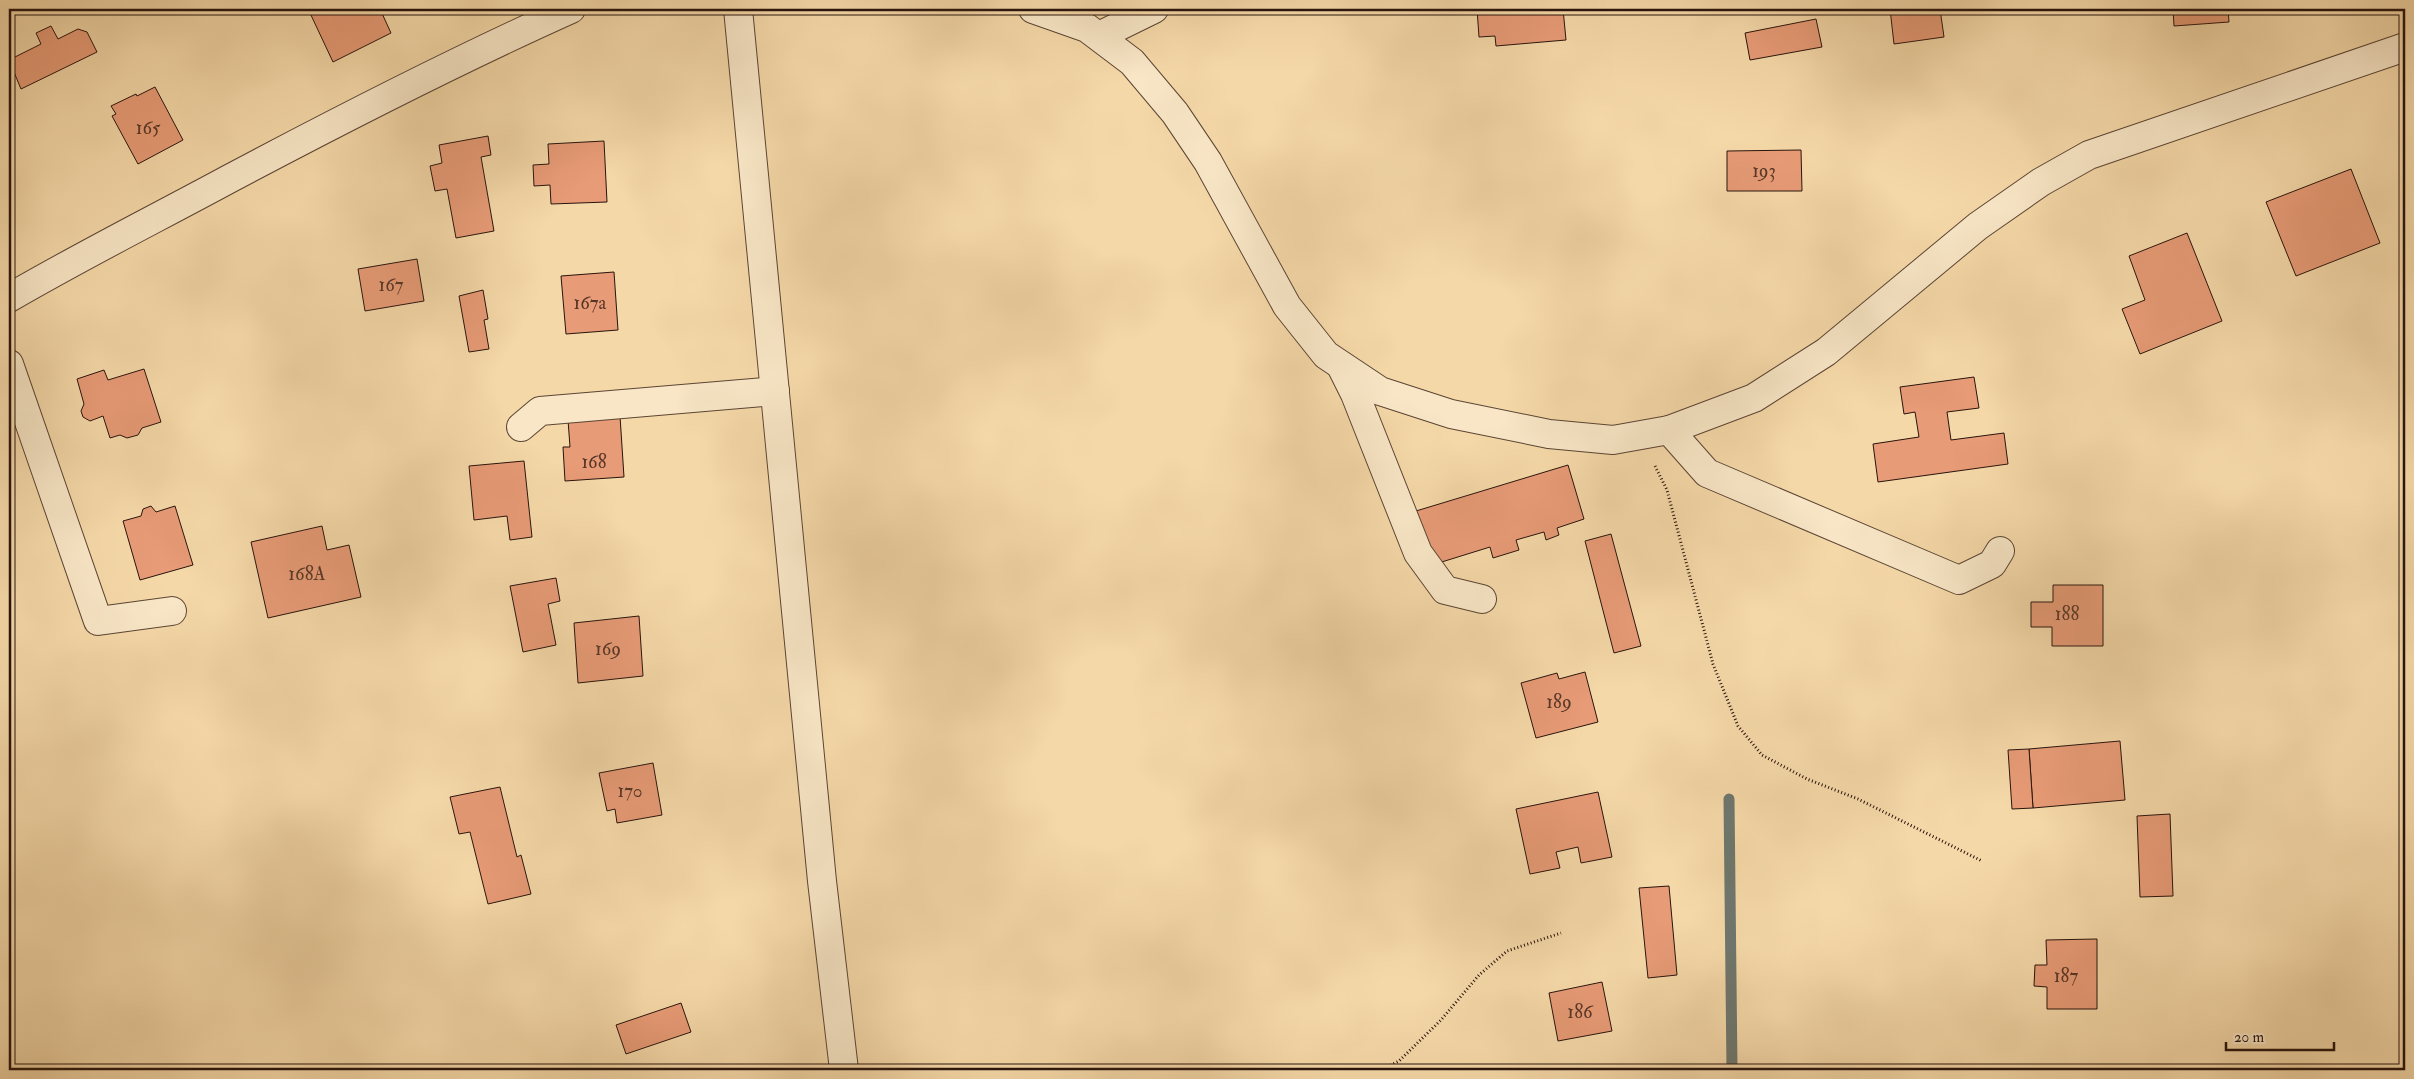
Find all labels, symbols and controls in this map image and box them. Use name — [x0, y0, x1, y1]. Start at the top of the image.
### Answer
house number: 165 — [136, 116, 161, 140]
house number: 193 — [1752, 159, 1776, 183]
house number: 167 — [379, 273, 404, 297]
house number: 167a — [574, 291, 607, 315]
house number: 168 — [581, 450, 607, 474]
house number: 168A — [288, 562, 326, 586]
house number: 188 — [2055, 602, 2079, 626]
house number: 169 — [595, 637, 621, 661]
house number: 189 — [1546, 690, 1572, 714]
house number: 170 — [617, 779, 643, 803]
house number: 187 — [2054, 964, 2078, 988]
house number: 186 — [1567, 1000, 1594, 1024]
scale bar — [2226, 1019, 2334, 1051]
text: 20 m — [2234, 1028, 2264, 1047]

